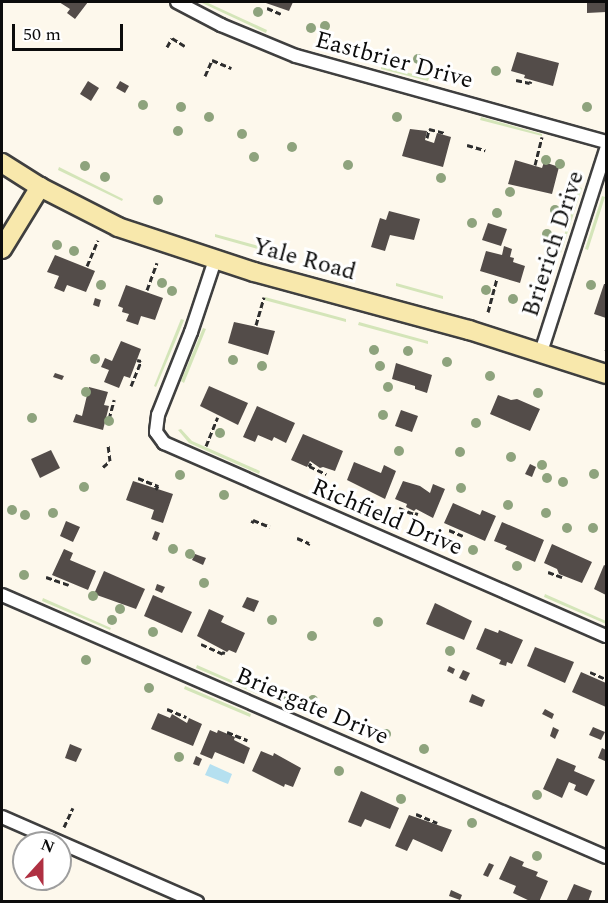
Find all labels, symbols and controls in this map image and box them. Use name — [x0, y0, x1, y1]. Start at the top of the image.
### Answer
scale bar — [15, 12, 126, 50]
text: 50 m — [23, 21, 61, 48]
street label: Eastbrier Drive — [312, 26, 476, 96]
street label: Brierich Drive — [517, 167, 591, 321]
street label: Yale Road — [249, 232, 359, 288]
street label: Richfield Drive — [307, 473, 467, 563]
street label: Briergate Drive — [231, 662, 393, 752]
north arrow — [12, 831, 72, 891]
text: N — [37, 833, 58, 860]

